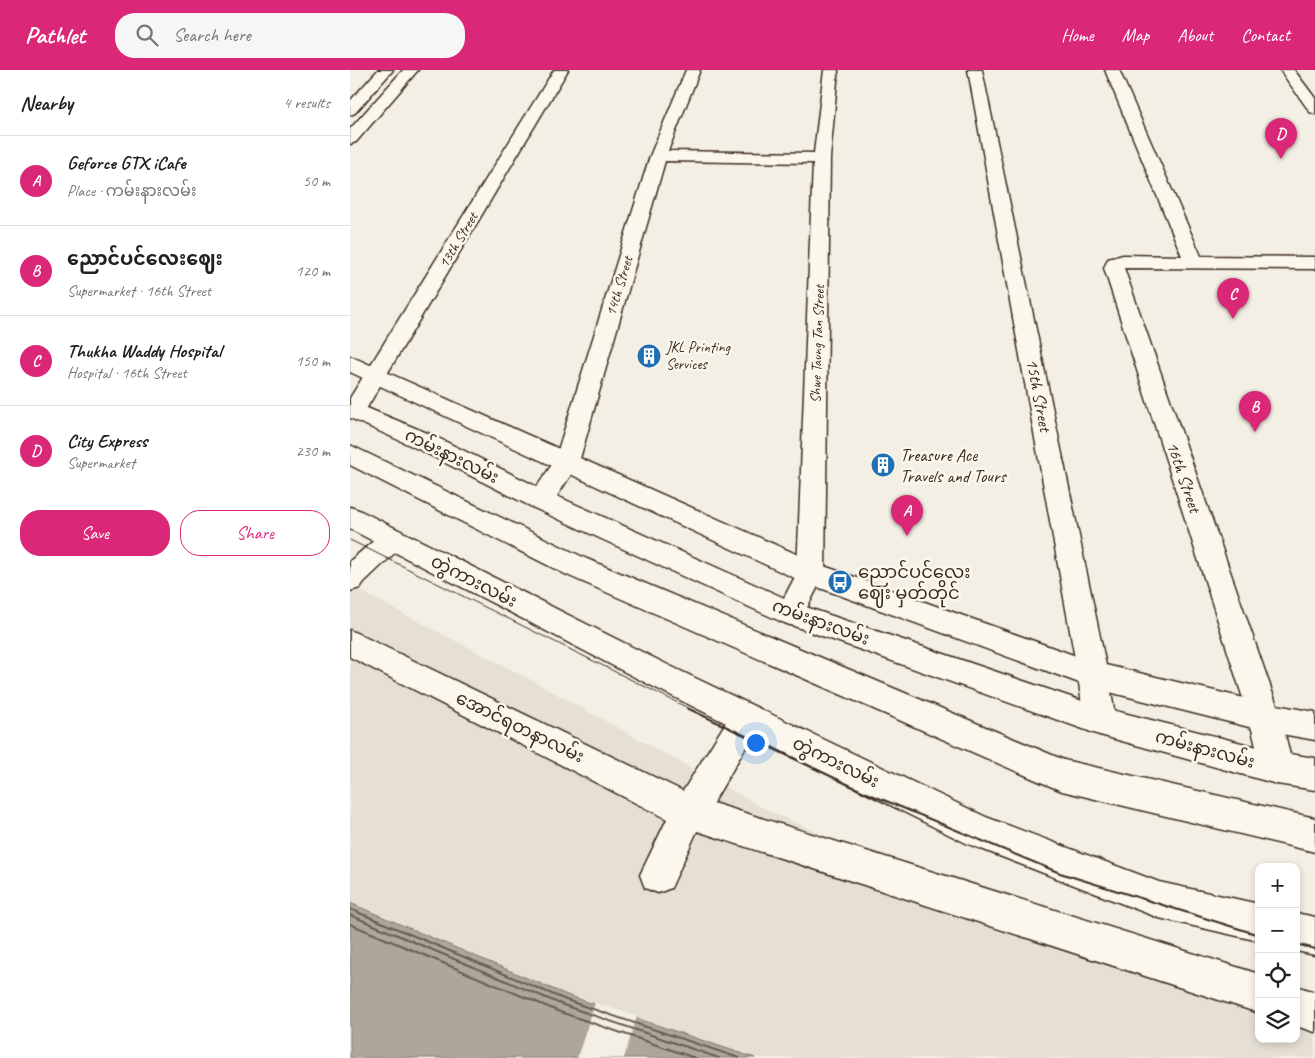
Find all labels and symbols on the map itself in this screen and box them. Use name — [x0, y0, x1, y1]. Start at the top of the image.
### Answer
pin: D — [1265, 118, 1297, 159]
street label: 13th Street — [435, 207, 483, 271]
street label: 14th Street — [601, 252, 638, 318]
pin: C — [1217, 278, 1249, 319]
street label: Shwe Taung Tan Street — [806, 282, 829, 404]
place label: JKL Printing Services — [665, 338, 731, 374]
building icon: JKL Printing Services — [636, 343, 662, 369]
street label: 15th Street — [1021, 357, 1057, 435]
pin: B — [1239, 391, 1271, 432]
street label: ကမ်းနားလမ်း — [400, 422, 504, 492]
street label: 16th Street — [1162, 439, 1207, 517]
place label: Treasure Ace Travels and Tours — [900, 444, 1007, 487]
building icon: Treasure Ace Travels and Tours — [870, 452, 896, 478]
pin: A — [891, 495, 923, 536]
street label: တွဲကားလမ်း — [426, 548, 522, 616]
place label: ညောင်ပင်လေး ဈေး မှတ်တိုင် — [858, 559, 970, 608]
bus stop icon: ညောင်ပင်လေး ဈေး မှတ်တိုင် — [827, 569, 853, 595]
street label: ကမ်းနားလမ်း — [768, 592, 873, 654]
street label: အောင်ရတနာလမ်း — [451, 685, 589, 771]
street label: ကမ်းနားလမ်း — [1152, 723, 1258, 777]
your location — [743, 730, 769, 756]
street label: တွဲကားလမ်း — [787, 730, 884, 796]

